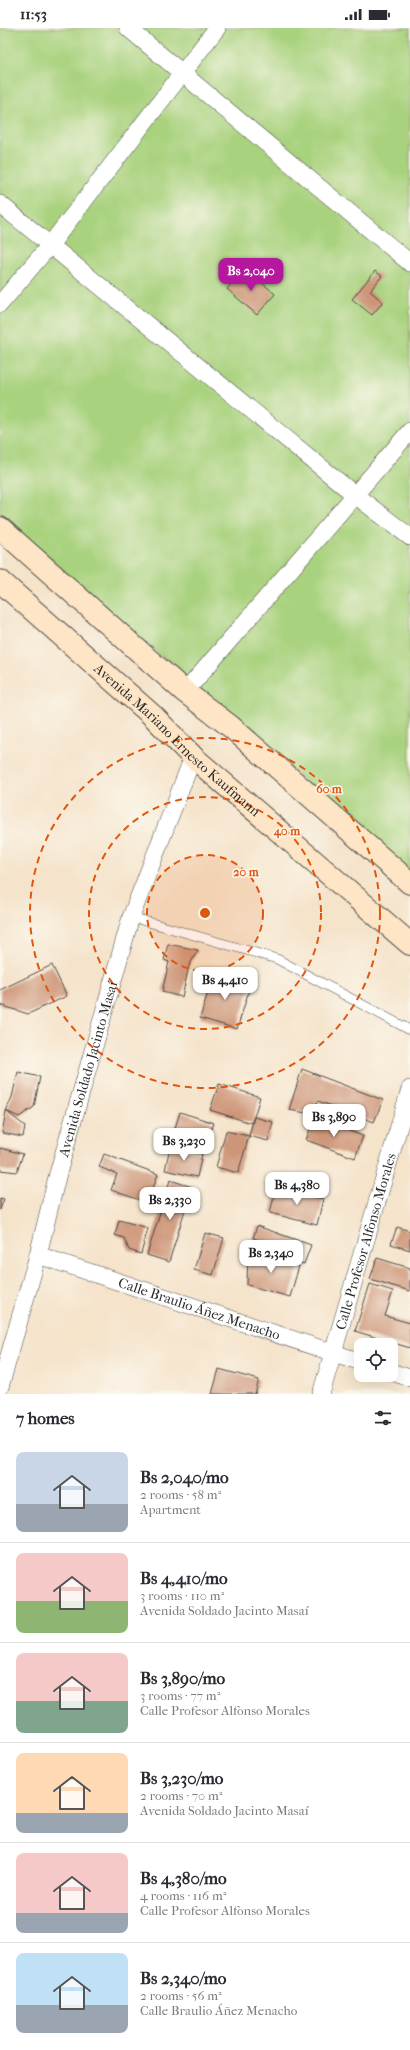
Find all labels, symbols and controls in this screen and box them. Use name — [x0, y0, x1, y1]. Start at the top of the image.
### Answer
text: 11:53 — [20, 5, 47, 23]
pin: Bs 2,040 — [210, 258, 292, 292]
text: Bs 2,040 — [227, 263, 275, 278]
street label: Avenida Mariano Ernesto Kaufmann — [90, 659, 264, 820]
text: 60 m — [316, 782, 343, 796]
text: 40 m — [273, 824, 301, 839]
text: 20 m — [233, 865, 260, 879]
centre of rings — [198, 906, 212, 920]
pin: Bs 4,410 — [184, 967, 266, 1001]
text: Bs 4,410 — [202, 972, 248, 987]
street label: Avenida Soldado Jacinto Masaí — [54, 978, 121, 1160]
pin: Bs 3,890 — [293, 1104, 375, 1138]
text: Bs 3,890 — [312, 1109, 356, 1124]
pin: Bs 3,230 — [143, 1128, 225, 1162]
text: Bs 3,230 — [162, 1133, 206, 1148]
street label: Calle Profesor Alfonso Morales — [332, 1151, 399, 1332]
pin: Bs 4,380 — [256, 1172, 338, 1206]
text: Bs 4,380 — [274, 1177, 320, 1192]
pin: Bs 2,330 — [129, 1187, 211, 1221]
text: Bs 2,330 — [148, 1192, 192, 1207]
pin: Bs 2,340 — [230, 1240, 312, 1274]
text: Bs 2,340 — [248, 1245, 294, 1260]
street label: Calle Braulio Áñez Menacho — [116, 1274, 283, 1343]
map controls — [354, 1338, 398, 1382]
button: locate — [354, 1338, 398, 1382]
icon: filters — [372, 1407, 394, 1429]
text: 7 homes — [16, 1408, 75, 1428]
text: Bs 2,040/mo — [140, 1467, 229, 1487]
icon: home — [48, 1468, 96, 1516]
text: 2 rooms · 58 m² — [140, 1487, 221, 1502]
text: Apartment — [140, 1502, 201, 1517]
text: Bs 4,410/mo — [140, 1568, 228, 1588]
icon: home — [48, 1569, 96, 1617]
text: 3 rooms · 110 m² — [140, 1588, 224, 1603]
text: Avenida Soldado Jacinto Masaí — [140, 1603, 309, 1618]
text: Bs 3,890/mo — [140, 1668, 225, 1688]
icon: home — [48, 1669, 96, 1717]
text: 3 rooms · 77 m² — [140, 1688, 220, 1703]
text: Calle Profesor Alfonso Morales — [140, 1703, 310, 1718]
text: Bs 3,230/mo — [140, 1768, 223, 1788]
icon: home — [48, 1769, 96, 1817]
text: 2 rooms · 70 m² — [140, 1788, 223, 1803]
text: Avenida Soldado Jacinto Masaí — [140, 1803, 309, 1818]
text: Bs 4,380/mo — [140, 1868, 227, 1888]
icon: home — [48, 1869, 96, 1917]
text: 4 rooms · 116 m² — [140, 1888, 226, 1903]
text: Calle Profesor Alfonso Morales — [140, 1903, 310, 1918]
text: Bs 2,340/mo — [140, 1968, 226, 1988]
icon: home — [48, 1969, 96, 2017]
text: 2 rooms · 56 m² — [140, 1988, 222, 2003]
text: Calle Braulio Áñez Menacho — [140, 2003, 297, 2018]

